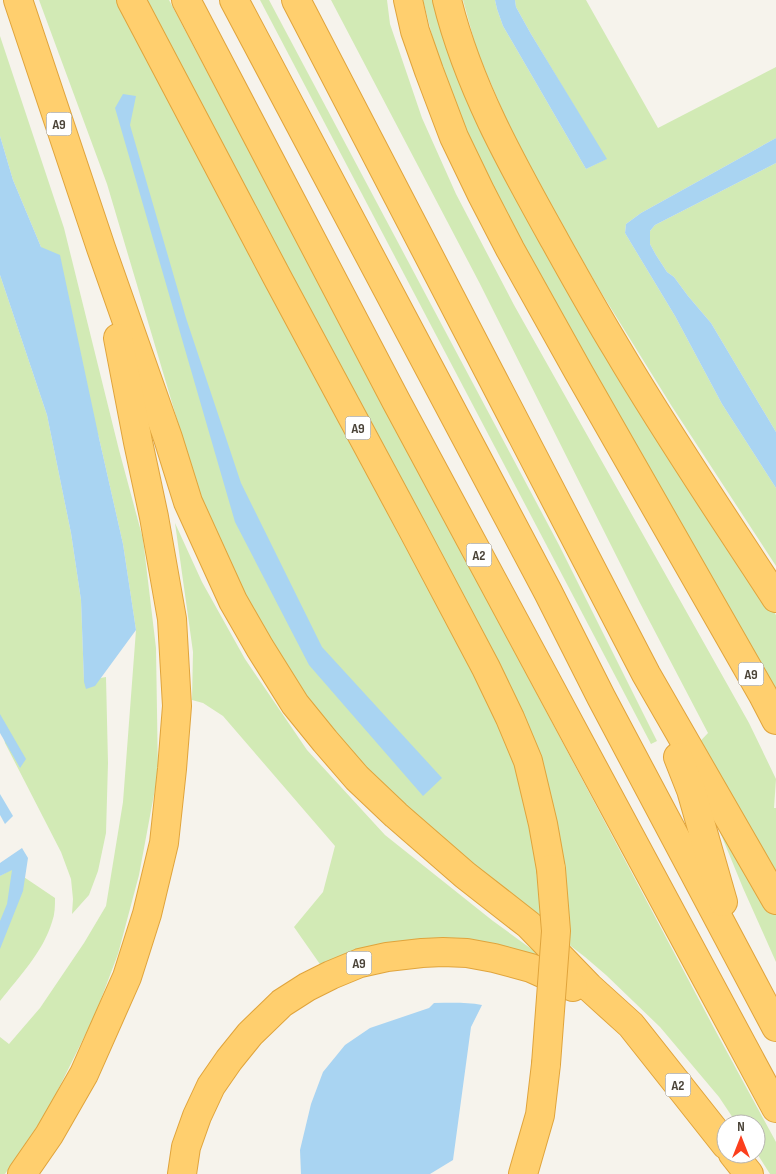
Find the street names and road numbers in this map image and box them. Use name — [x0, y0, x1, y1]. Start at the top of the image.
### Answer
road number: A9 — [46, 112, 72, 136]
road number: A9 — [346, 416, 370, 439]
road number: A2 — [466, 544, 492, 566]
road number: A9 — [738, 662, 764, 686]
road number: A9 — [346, 951, 372, 974]
road number: A2 — [666, 1074, 690, 1096]

